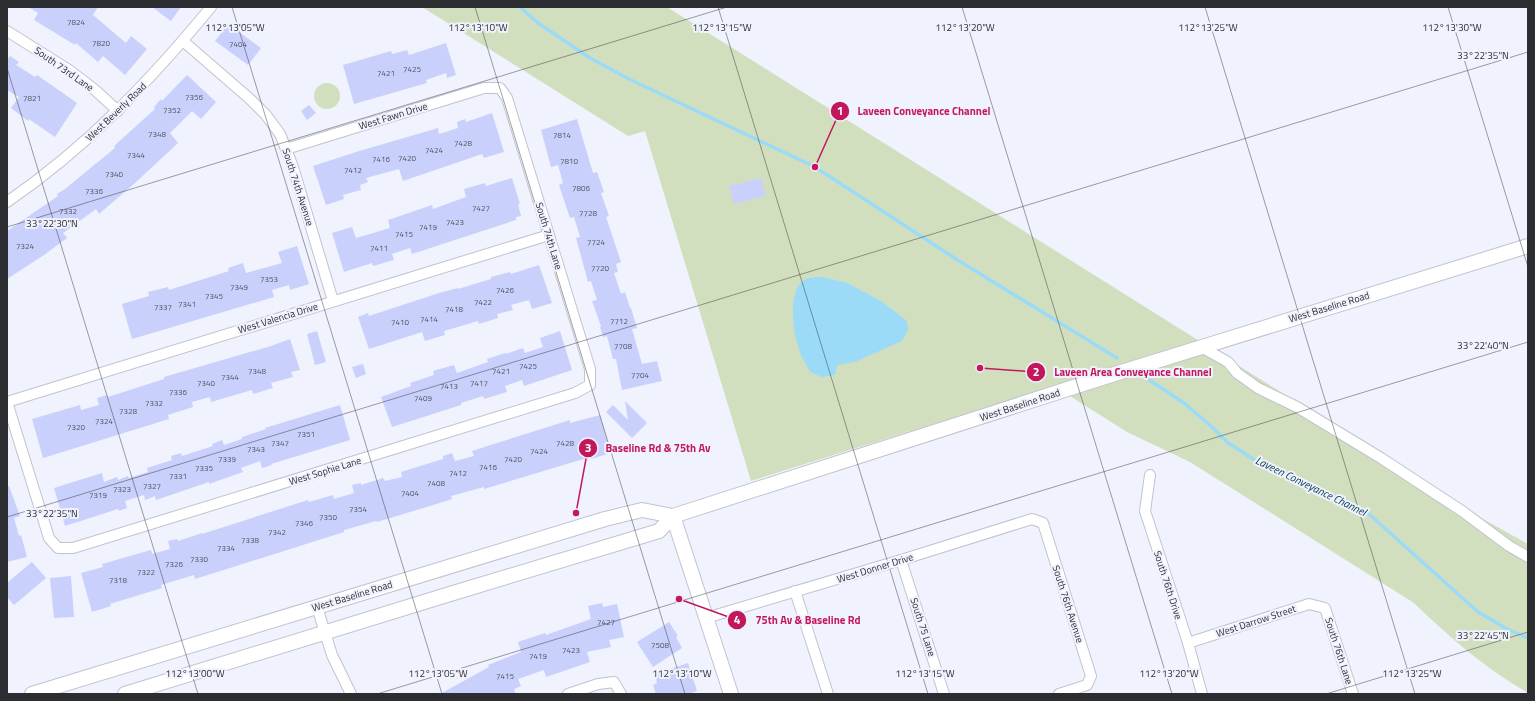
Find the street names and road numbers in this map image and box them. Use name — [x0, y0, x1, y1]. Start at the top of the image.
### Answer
street label: South 73rd Lane — [31, 43, 97, 95]
street label: West Beverly Road — [82, 79, 150, 145]
street label: West Fawn Drive — [357, 98, 429, 134]
street label: South 74th Avenue — [278, 146, 318, 228]
street label: South 74th Lane — [532, 201, 566, 271]
street label: West Baseline Road — [1287, 288, 1371, 326]
street label: West Valencia Drive — [236, 299, 320, 337]
street label: West Baseline Road — [978, 385, 1062, 425]
street label: West Sophie Lane — [287, 453, 363, 489]
street label: West Donner Drive — [835, 549, 915, 587]
street label: South 76th Drive — [1150, 549, 1186, 621]
street label: South 76th Avenue — [1048, 563, 1088, 645]
street label: West Baseline Road — [310, 577, 394, 615]
street label: South 75 Lane — [906, 596, 940, 658]
street label: West Darrow Street — [1214, 601, 1298, 641]
street label: South 76th Lane — [1321, 616, 1357, 686]

